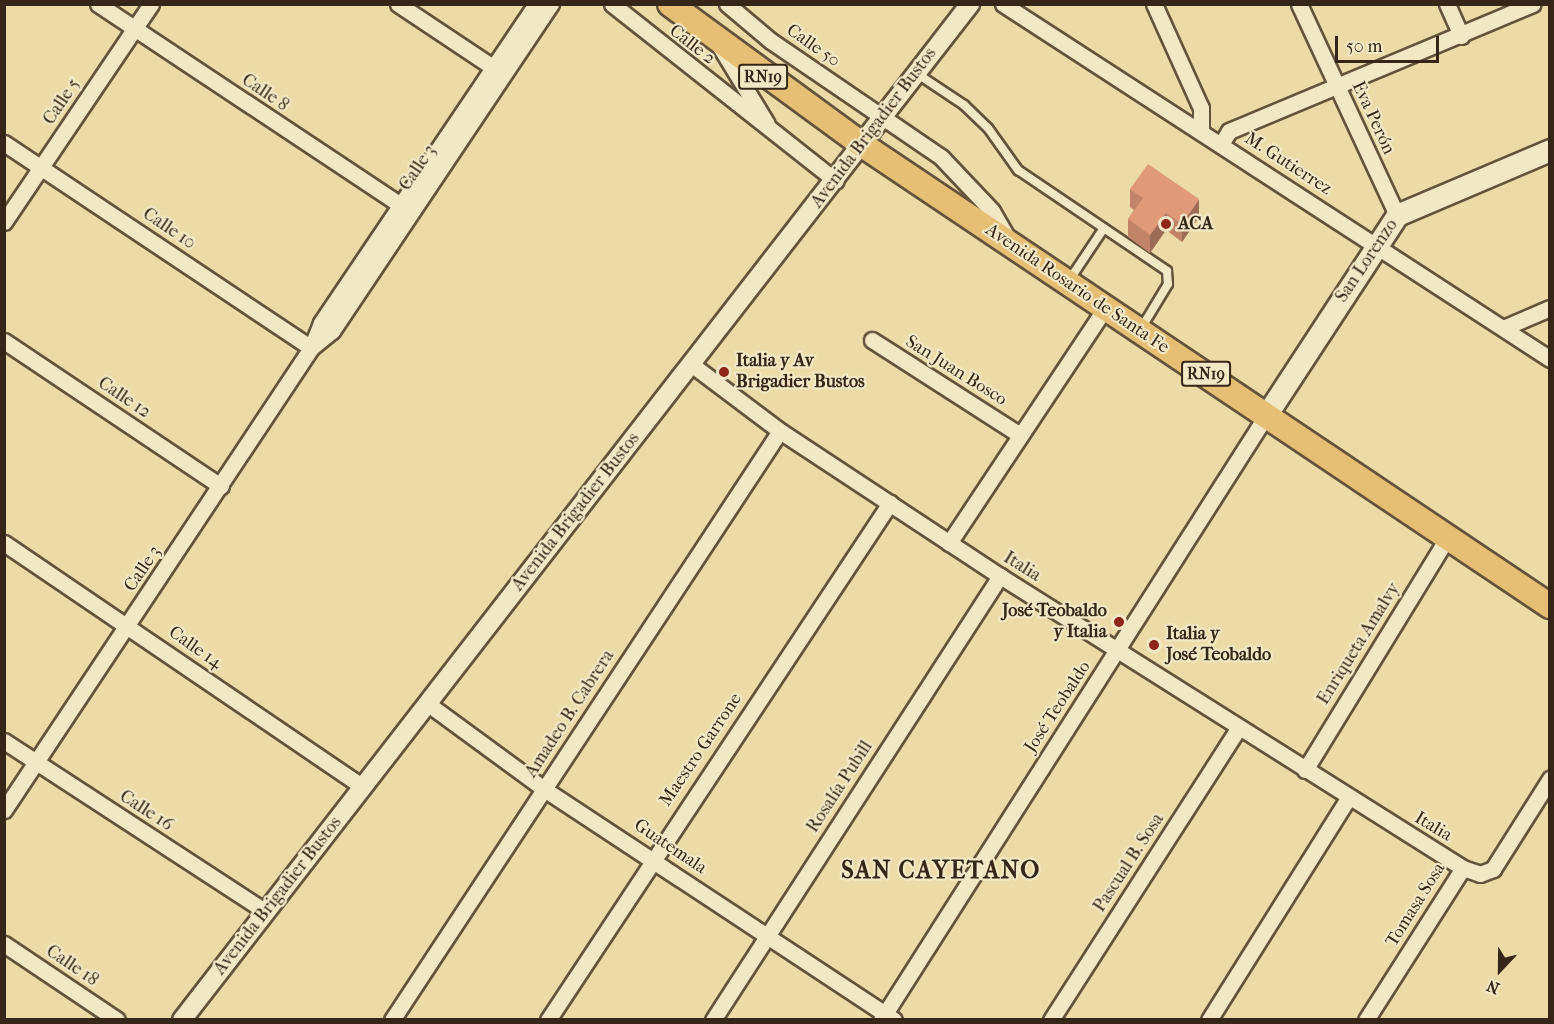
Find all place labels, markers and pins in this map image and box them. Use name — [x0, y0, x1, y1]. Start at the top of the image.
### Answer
place label: ACA — [1178, 213, 1213, 235]
marker: ACA — [1159, 217, 1173, 231]
place label: Italia y Av Brigadier Bustos — [736, 351, 865, 394]
marker: Italia y Av Brigadier Bustos — [717, 365, 731, 379]
place label: José Teobaldo y Italia — [1002, 601, 1107, 644]
marker: José Teobaldo y Italia — [1112, 615, 1126, 629]
place label: Italia y José Teobaldo — [1166, 624, 1271, 666]
marker: Italia y José Teobaldo — [1147, 638, 1161, 652]

